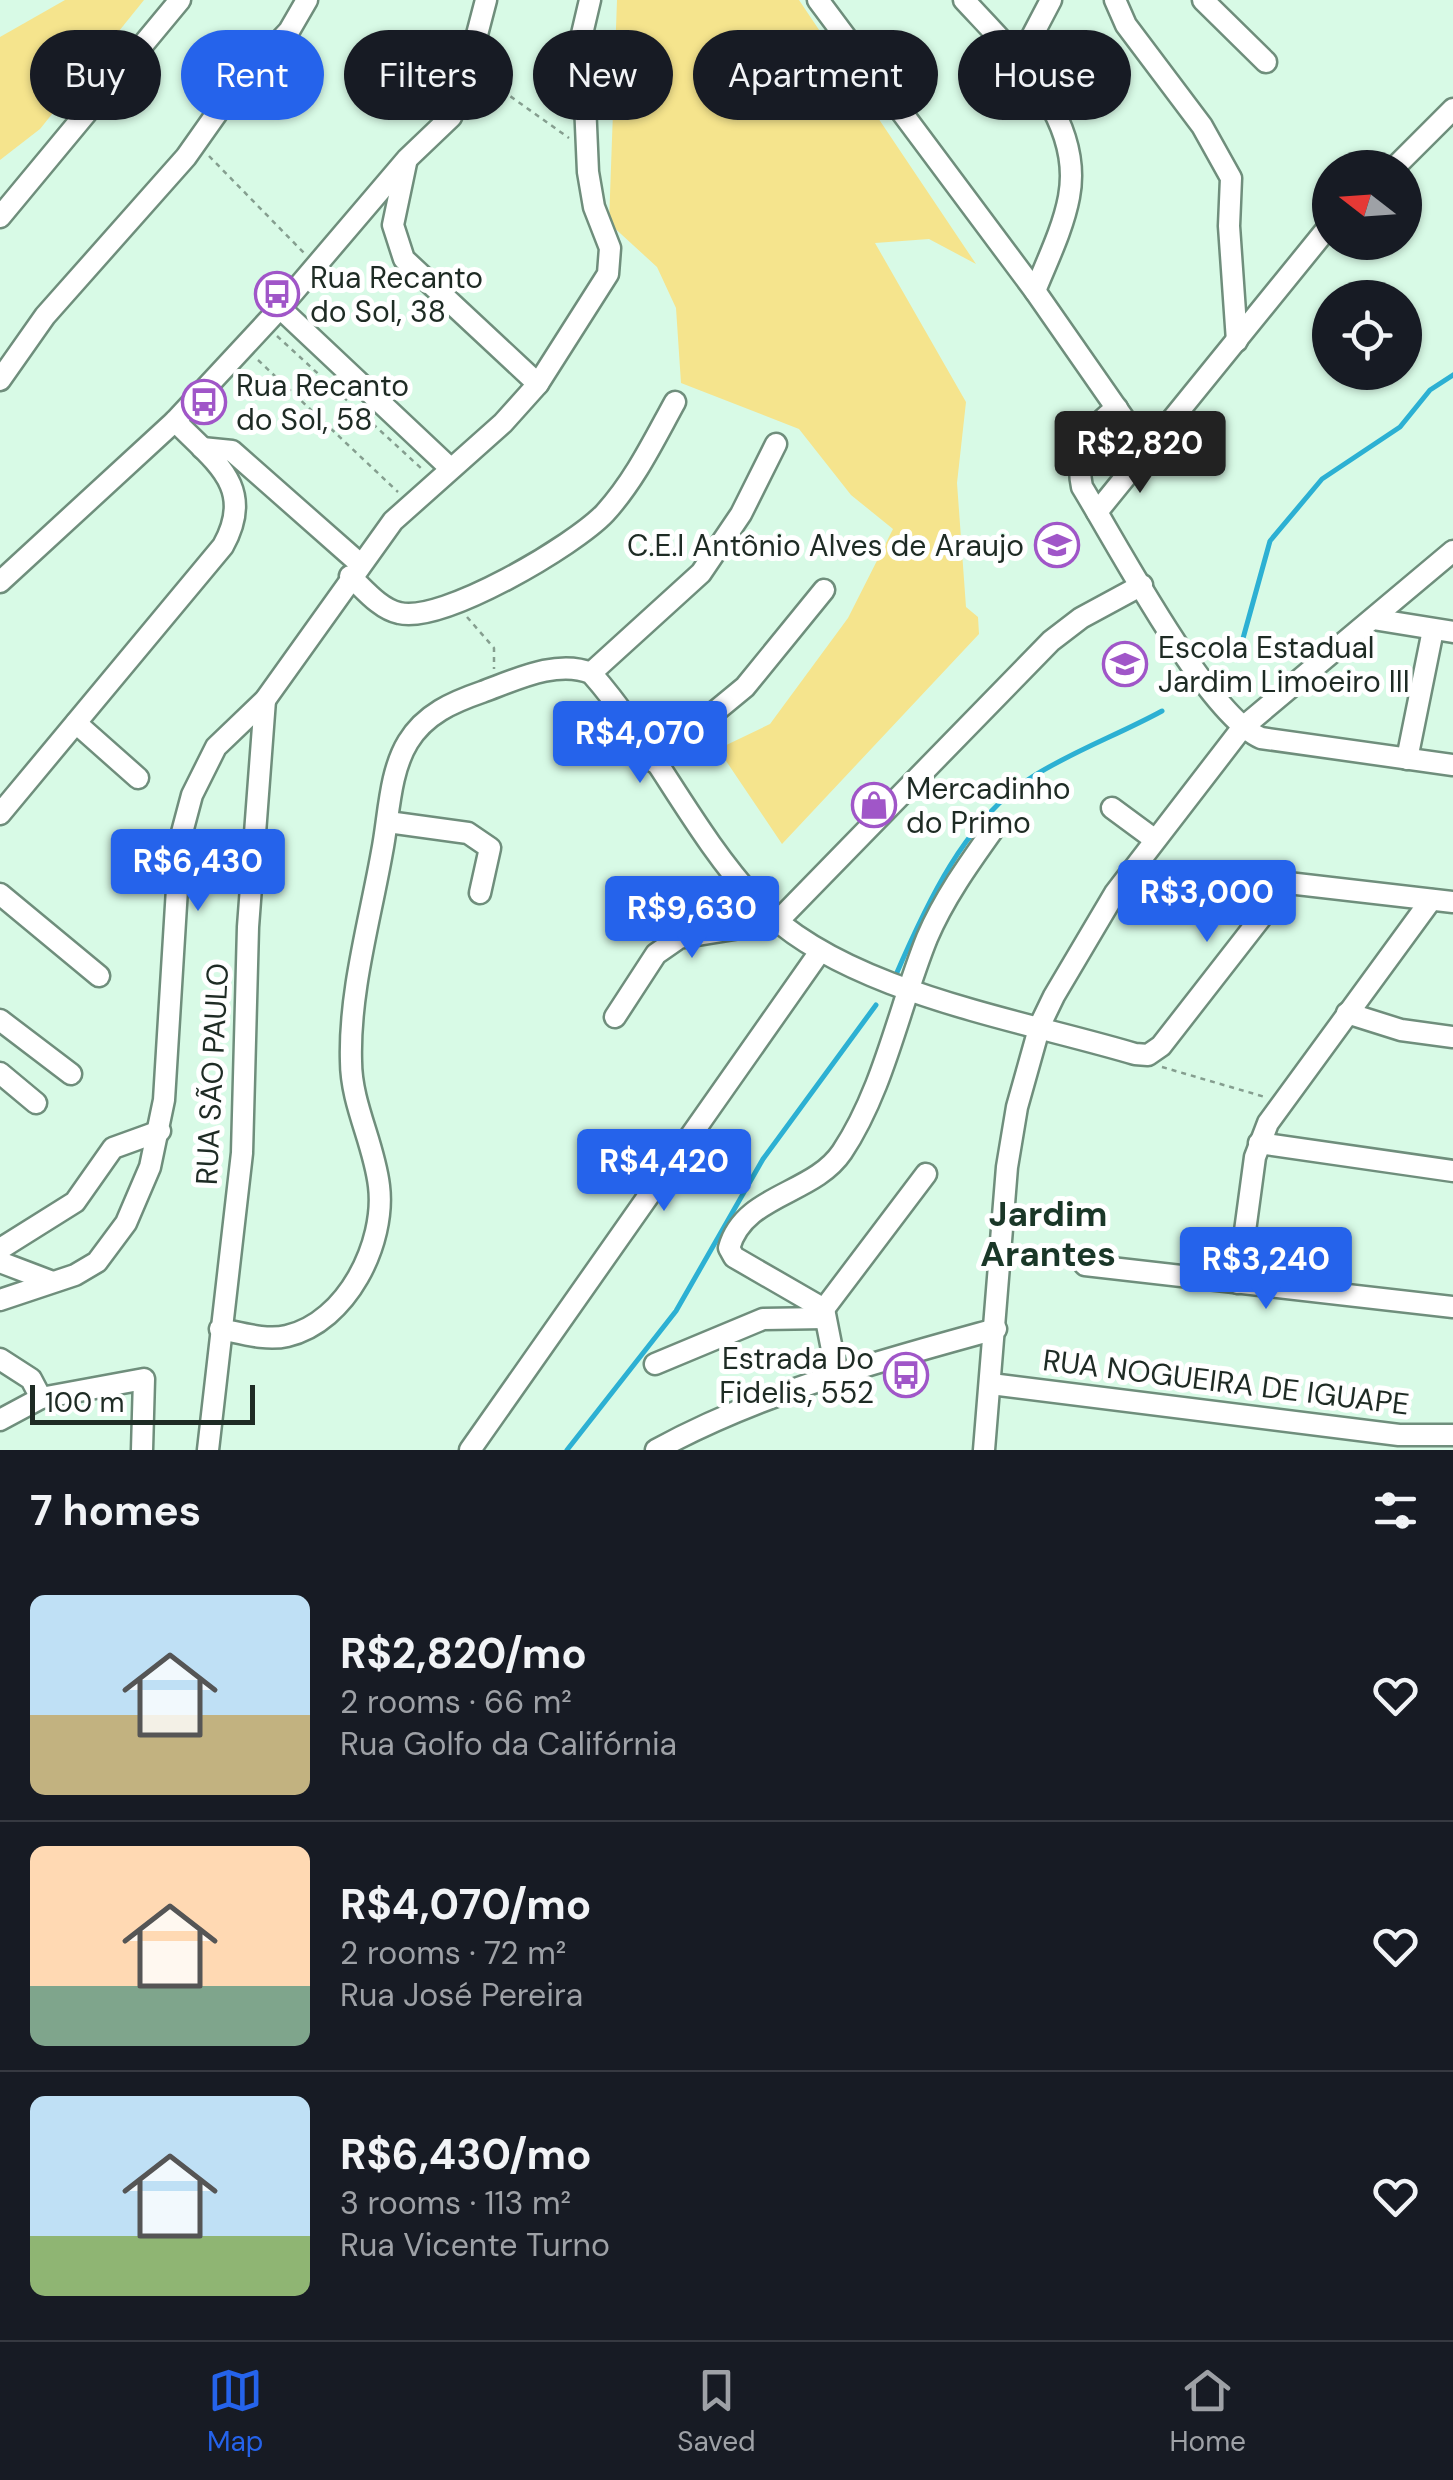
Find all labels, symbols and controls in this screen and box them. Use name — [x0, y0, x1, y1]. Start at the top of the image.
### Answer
chip: Buy — [30, 30, 161, 120]
chip: Rent — [181, 30, 324, 120]
chip: Filters — [344, 30, 513, 120]
chip: New — [533, 30, 673, 120]
chip: Apartment — [693, 30, 938, 120]
chip: House — [958, 30, 1131, 120]
north arrow — [1312, 150, 1422, 260]
map controls — [1312, 150, 1422, 390]
place label: Rua Recanto do Sol, 38 — [310, 258, 483, 331]
bus stop icon: Rua Recanto do Sol, 38 — [254, 271, 300, 317]
button: locate — [1312, 280, 1422, 390]
place label: Rua Recanto do Sol, 58 — [236, 366, 409, 439]
bus stop icon: Rua Recanto do Sol, 58 — [181, 379, 227, 425]
pin: R$2,820 — [1048, 411, 1232, 496]
text: R$2,820 — [1077, 422, 1203, 464]
school or university icon: C.E.I Antônio Alves de Araujo — [1034, 522, 1080, 568]
place label: C.E.I Antônio Alves de Araujo — [627, 526, 1024, 565]
place label: Escola Estadual Jardim Limoeiro III — [1158, 628, 1410, 701]
school or university icon: Escola Estadual Jardim Limoeiro III — [1102, 641, 1148, 687]
pin: R$4,070 — [548, 701, 732, 786]
text: R$4,070 — [575, 712, 705, 754]
place label: Mercadinho do Primo — [906, 769, 1071, 842]
shop icon: Mercadinho do Primo — [851, 782, 897, 828]
pin: R$6,430 — [106, 829, 290, 914]
text: R$6,430 — [133, 840, 263, 882]
pin: R$3,000 — [1115, 860, 1299, 945]
text: R$3,000 — [1140, 871, 1274, 913]
pin: R$9,630 — [600, 876, 784, 961]
text: R$9,630 — [627, 887, 757, 929]
street label: RUA SÃO PAULO — [187, 962, 237, 1186]
pin: R$4,420 — [572, 1129, 756, 1214]
text: R$4,420 — [599, 1140, 729, 1182]
district label: Jardim Arantes — [980, 1191, 1116, 1277]
pin: R$3,240 — [1174, 1227, 1358, 1312]
text: R$3,240 — [1202, 1238, 1330, 1280]
place label: Estrada Do Fidelis, 552 — [719, 1339, 874, 1412]
street label: RUA NOGUEIRA DE IGUAPE — [1041, 1340, 1411, 1424]
bus stop icon: Estrada Do Fidelis, 552 — [883, 1352, 929, 1398]
scale bar — [30, 1380, 255, 1424]
text: 100 m — [45, 1384, 124, 1421]
text: 7 homes — [30, 1483, 201, 1538]
icon: filters — [1368, 1483, 1423, 1538]
text: R$2,820/mo — [340, 1626, 587, 1681]
icon: home — [110, 1635, 230, 1755]
icon: heart — [1368, 1668, 1423, 1723]
text: 2 rooms · 66 m² — [340, 1681, 572, 1723]
text: Rua Golfo da Califórnia — [340, 1723, 677, 1765]
text: R$4,070/mo — [340, 1877, 591, 1932]
icon: home — [110, 1886, 230, 2006]
icon: heart — [1368, 1919, 1423, 1974]
text: 2 rooms · 72 m² — [340, 1932, 566, 1974]
text: Rua José Pereira — [340, 1974, 583, 2016]
text: R$6,430/mo — [340, 2127, 592, 2182]
icon: home — [110, 2136, 230, 2256]
icon: heart — [1368, 2169, 1423, 2224]
text: 3 rooms · 113 m² — [340, 2182, 571, 2224]
text: Rua Vicente Turno — [340, 2224, 610, 2266]
tab: Map — [207, 2363, 263, 2460]
tab: Saved — [677, 2363, 756, 2460]
tab: Home — [1170, 2363, 1246, 2460]

